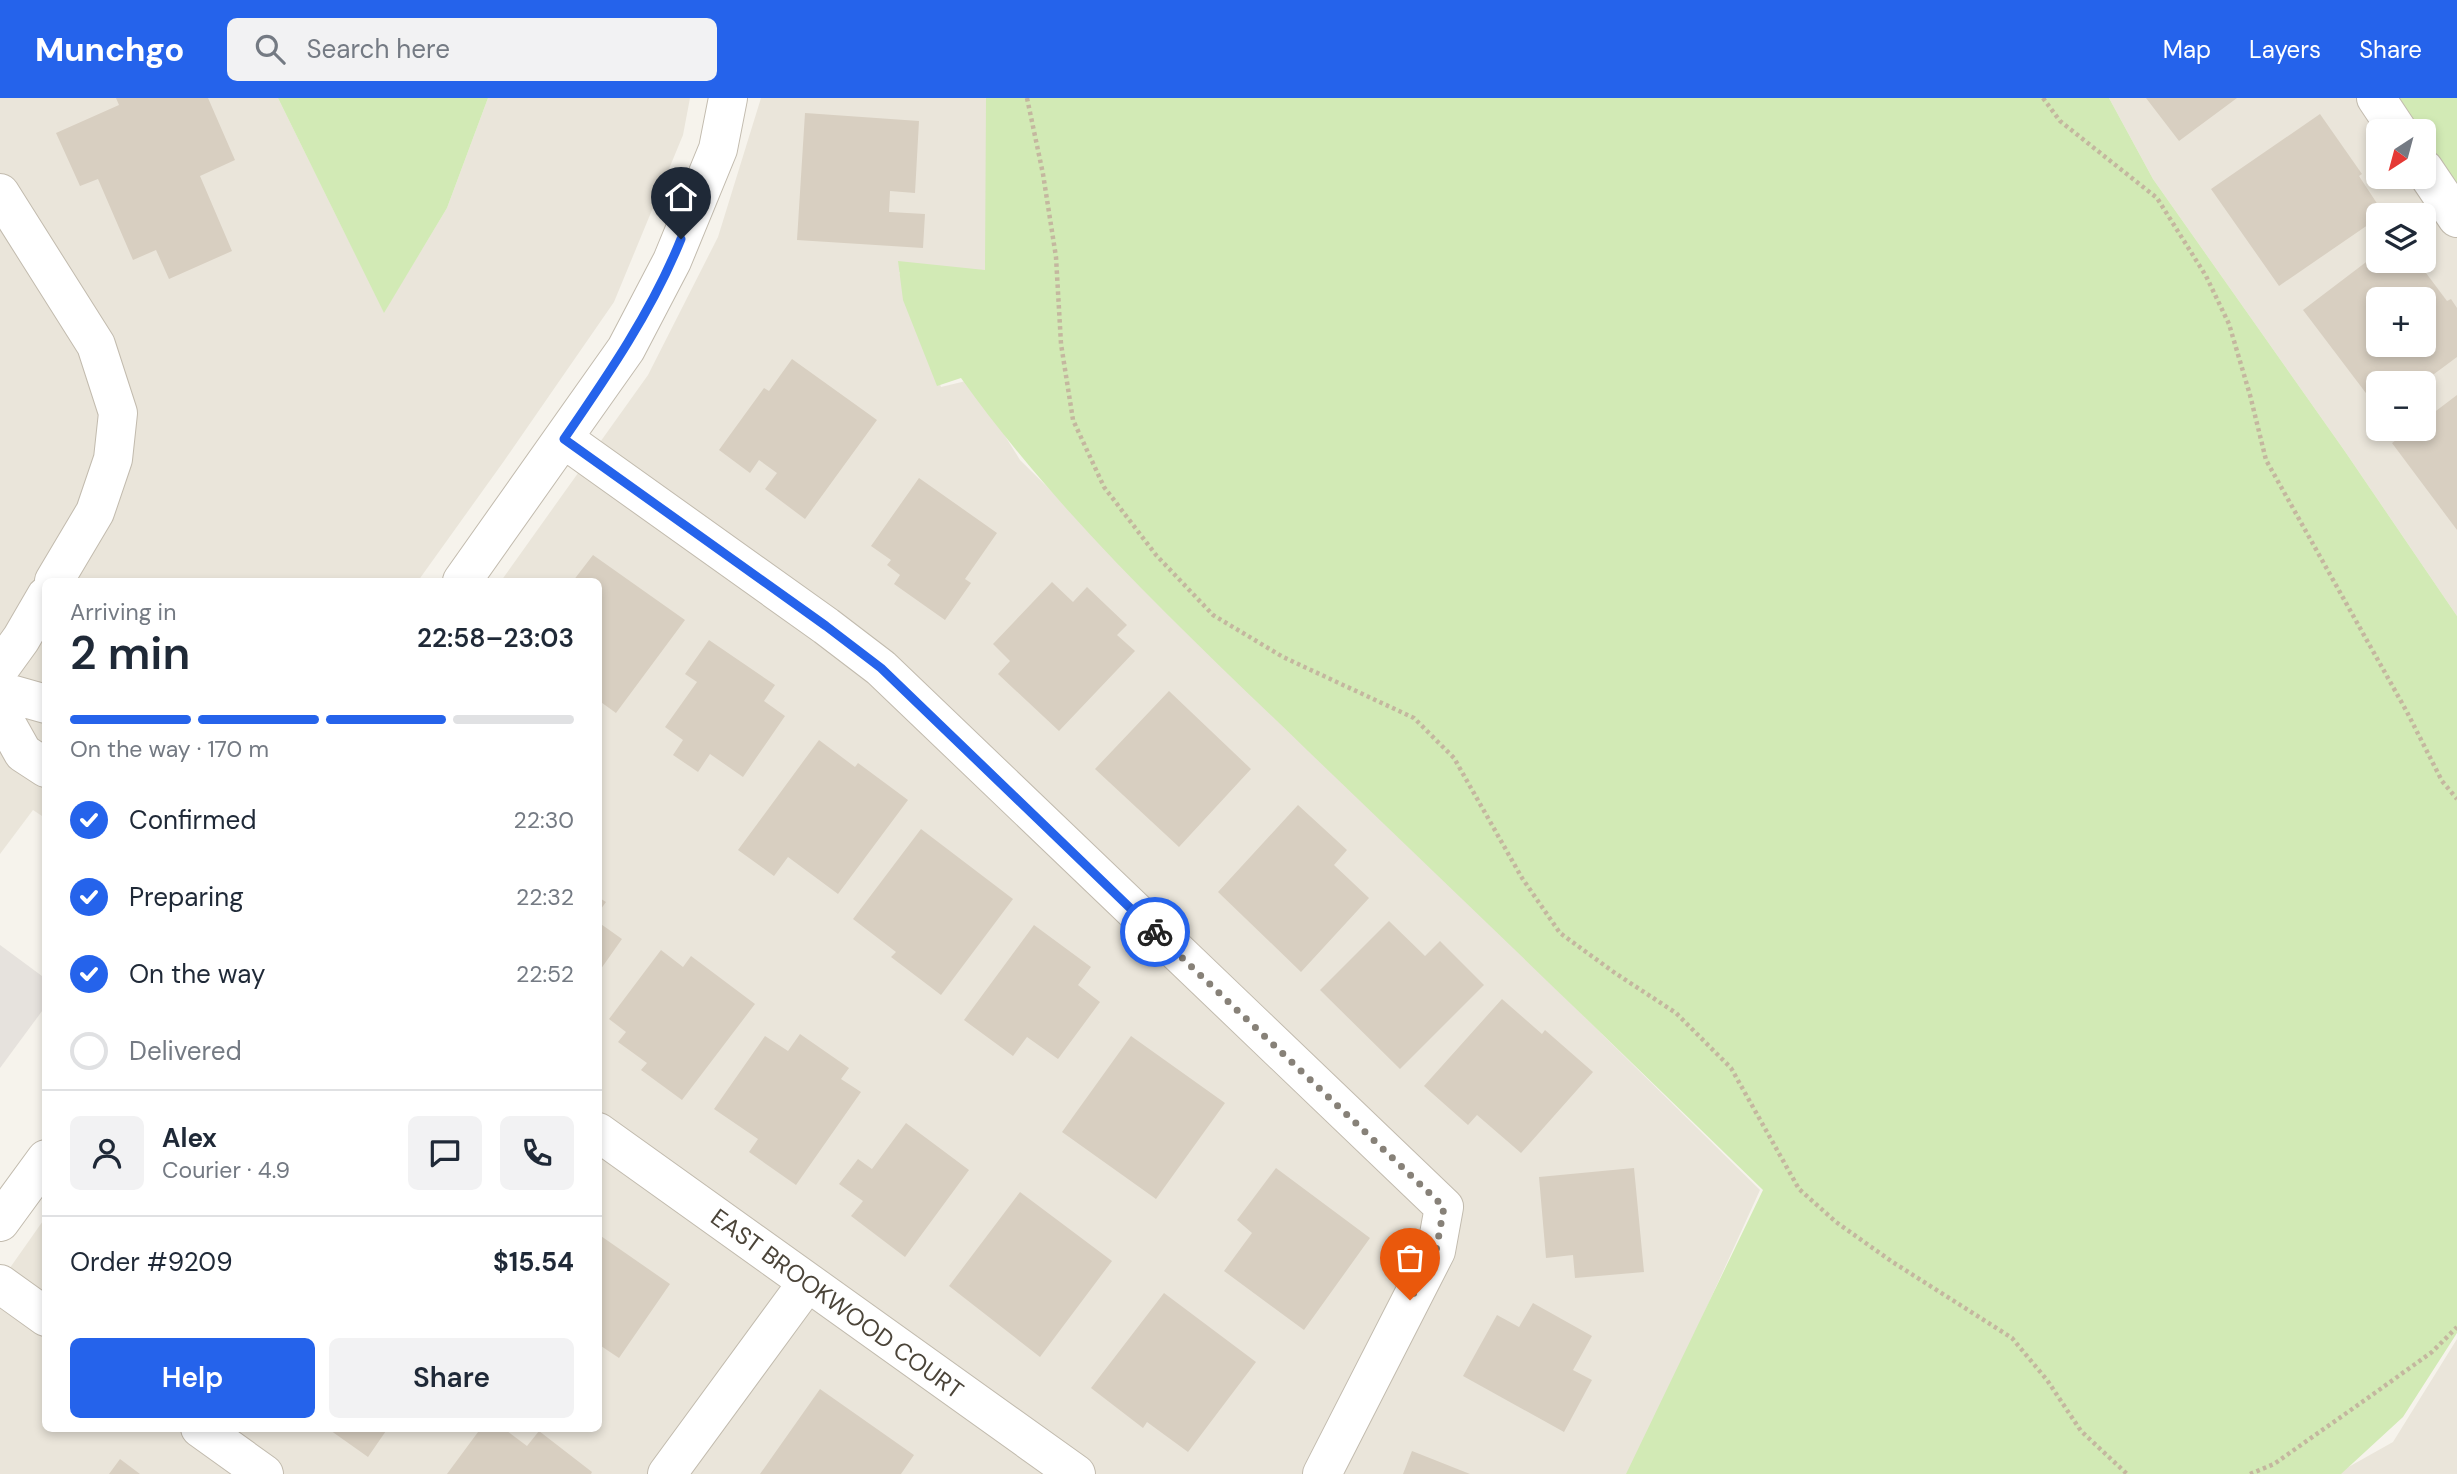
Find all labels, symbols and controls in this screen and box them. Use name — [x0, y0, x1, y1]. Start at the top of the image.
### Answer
search box — [227, 18, 717, 81]
text: Munchgo — [35, 28, 185, 71]
icon: search — [251, 30, 289, 68]
text: Search here — [307, 32, 450, 66]
text: Map — [2163, 34, 2211, 65]
text: Layers — [2249, 34, 2321, 65]
text: Share — [2359, 34, 2422, 65]
north arrow — [2366, 119, 2436, 189]
map controls — [2366, 119, 2436, 441]
pin — [651, 167, 711, 239]
icon: home — [662, 178, 700, 216]
button: layers — [2366, 203, 2436, 273]
button: + — [2366, 287, 2436, 357]
button: − — [2366, 371, 2436, 441]
text: Arriving in — [70, 597, 176, 627]
text: 22:58–23:03 — [417, 621, 574, 655]
text: 2 min — [70, 623, 190, 683]
text: On the way · 170 m — [70, 734, 269, 764]
icon: check — [70, 801, 108, 839]
text: Confirmed — [129, 803, 256, 837]
text: 22:30 — [514, 805, 574, 835]
icon: check — [70, 878, 108, 916]
text: Preparing — [129, 880, 244, 914]
text: 22:32 — [516, 882, 574, 912]
courier — [1120, 897, 1190, 967]
icon: bike — [1136, 913, 1174, 951]
icon: check — [70, 955, 108, 993]
text: On the way — [129, 957, 265, 991]
text: 22:52 — [516, 959, 574, 989]
text: Delivered — [129, 1034, 242, 1068]
button: person — [70, 1116, 144, 1190]
button: chat — [408, 1116, 482, 1190]
button: phone — [500, 1116, 574, 1190]
text: Alex — [162, 1121, 217, 1155]
text: Courier · 4.9 — [162, 1155, 290, 1185]
street label: EAST BROOKWOOD COURT — [705, 1202, 970, 1406]
pin — [1380, 1228, 1440, 1300]
icon: bag — [1391, 1239, 1429, 1277]
text: Order #9209 — [70, 1245, 232, 1279]
text: $15.54 — [493, 1245, 574, 1279]
button: Help — [70, 1338, 315, 1418]
button: Share — [329, 1338, 574, 1418]

